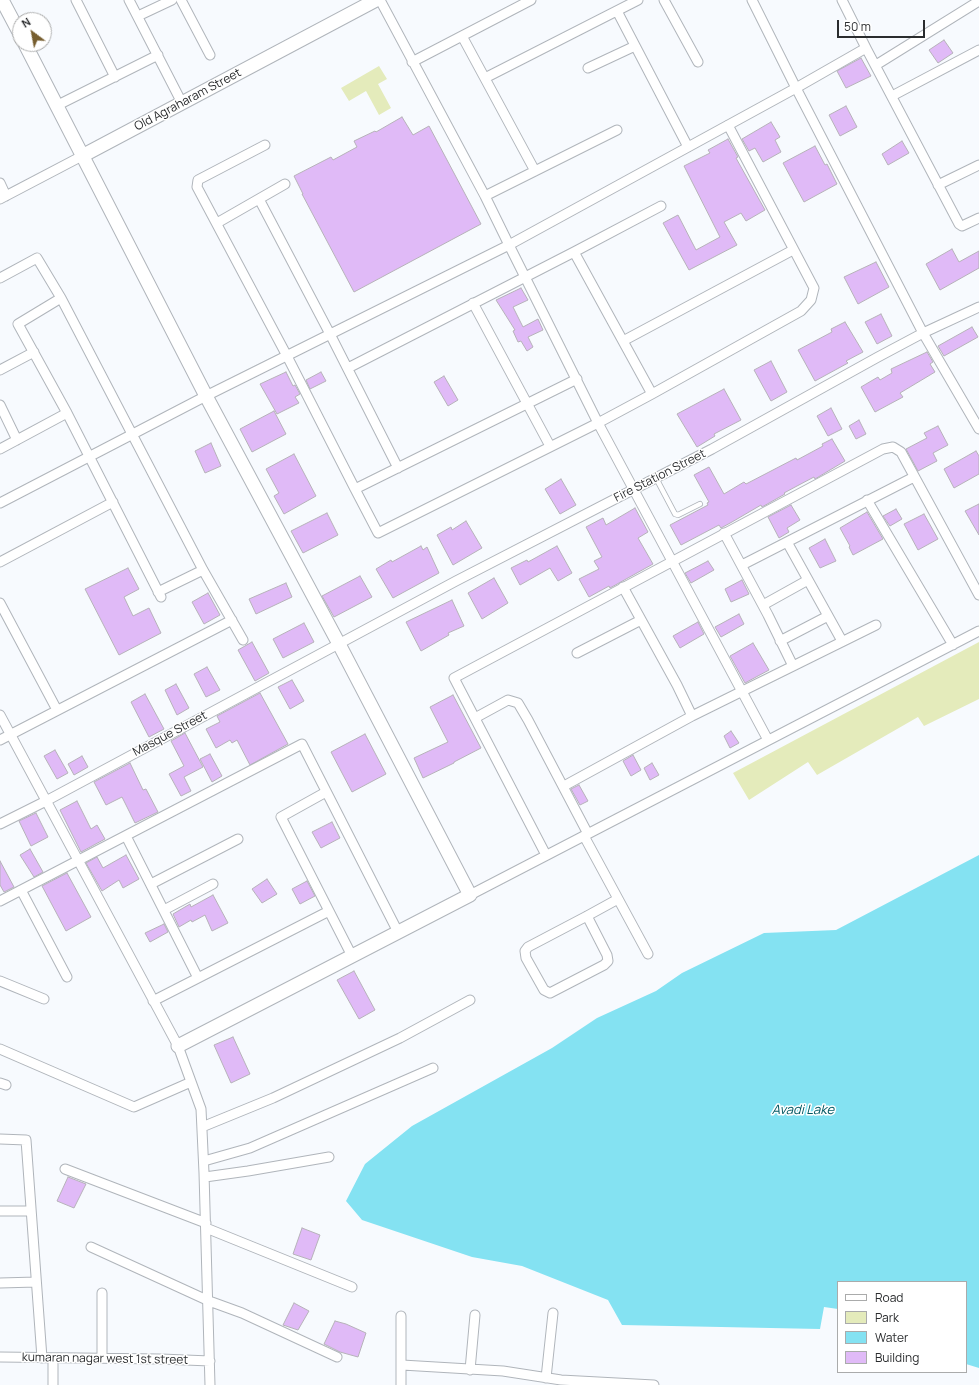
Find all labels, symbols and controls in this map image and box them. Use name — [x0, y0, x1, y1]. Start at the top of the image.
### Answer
north arrow — [12, 12, 52, 52]
scale bar — [839, 12, 927, 38]
text: N — [19, 14, 33, 31]
text: 50 m — [844, 18, 871, 35]
street label: Old Agraharam Street — [132, 66, 244, 134]
street label: Fire Station Street — [612, 447, 708, 505]
street label: Masque Street — [130, 708, 210, 760]
water label: Avadi Lake — [772, 1102, 834, 1118]
legend — [837, 1281, 967, 1373]
text: Road — [875, 1289, 903, 1306]
text: Park — [875, 1309, 899, 1326]
text: Water — [875, 1329, 908, 1346]
text: Building — [875, 1349, 919, 1366]
street label: kumaran nagar west 1st street — [22, 1350, 188, 1368]

